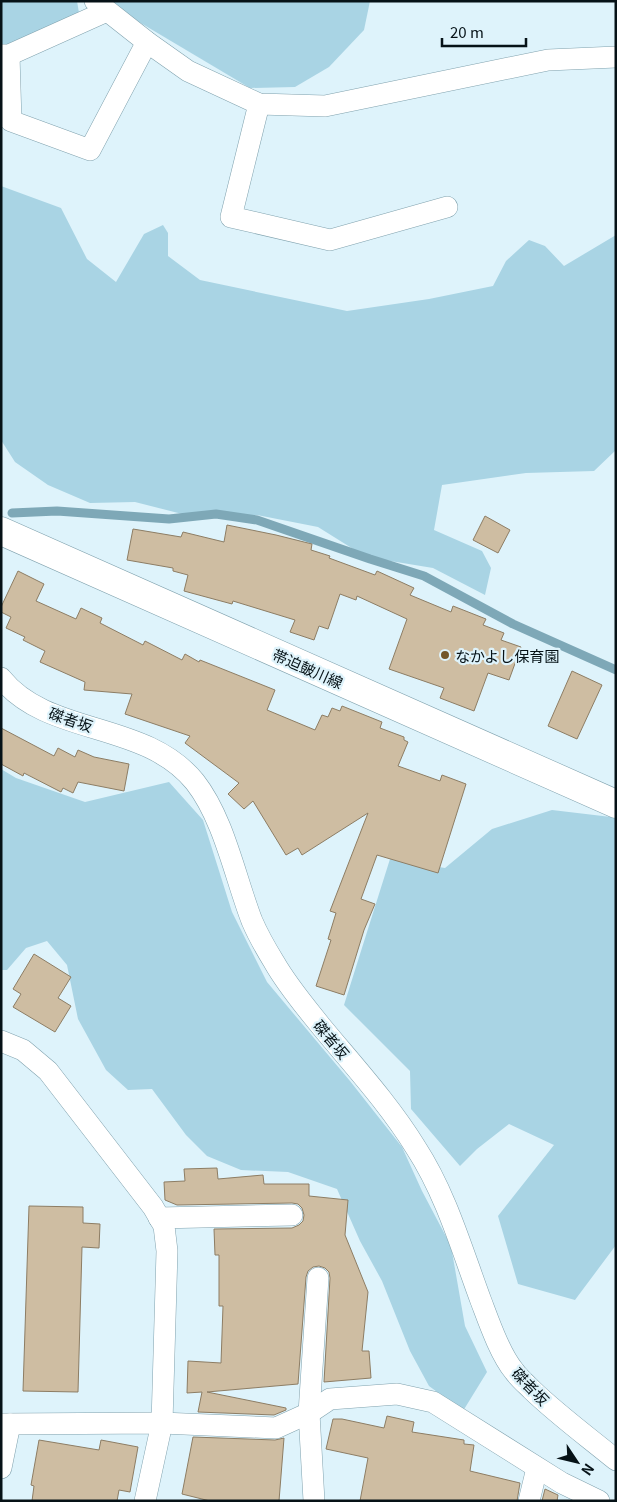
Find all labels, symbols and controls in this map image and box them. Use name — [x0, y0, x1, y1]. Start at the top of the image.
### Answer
scale bar — [442, 15, 526, 47]
text: 20 m — [450, 21, 484, 42]
street label: 帯迫皷川線 — [269, 643, 347, 693]
place label: なかよし保育園 — [455, 645, 559, 666]
marker: なかよし保育園 — [439, 649, 451, 661]
street label: 磔者坂 — [46, 702, 96, 736]
street label: 磔者坂 — [309, 1015, 355, 1063]
street label: 磔者坂 — [508, 1363, 554, 1409]
north arrow — [552, 1437, 602, 1487]
text: N — [577, 1460, 600, 1480]

